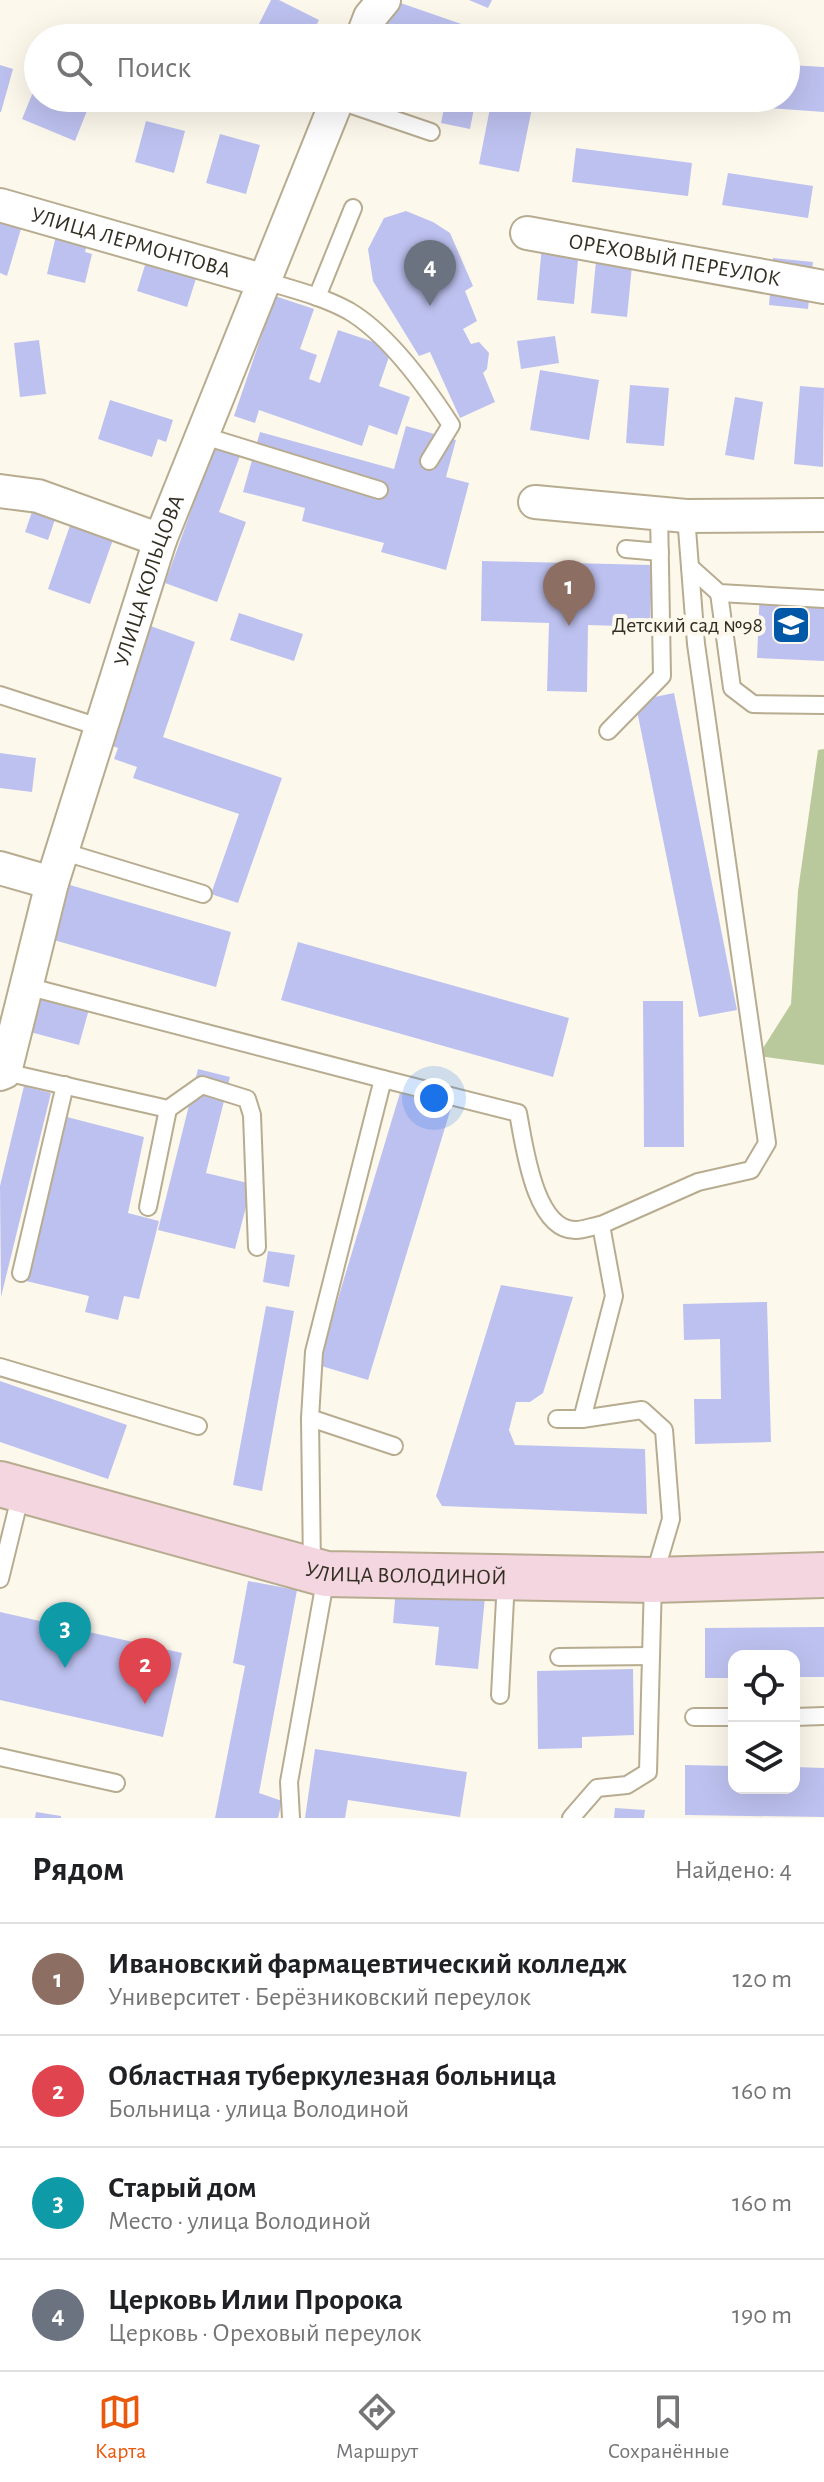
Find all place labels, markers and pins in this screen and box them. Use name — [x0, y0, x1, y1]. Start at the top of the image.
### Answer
pin: 4 — [404, 240, 456, 306]
pin: 1 — [543, 560, 595, 626]
school or university icon: Детский сад №98 — [770, 604, 812, 646]
place label: Детский сад №98 — [612, 614, 763, 636]
pin: 3 — [39, 1602, 91, 1668]
pin: 2 — [119, 1638, 171, 1704]

